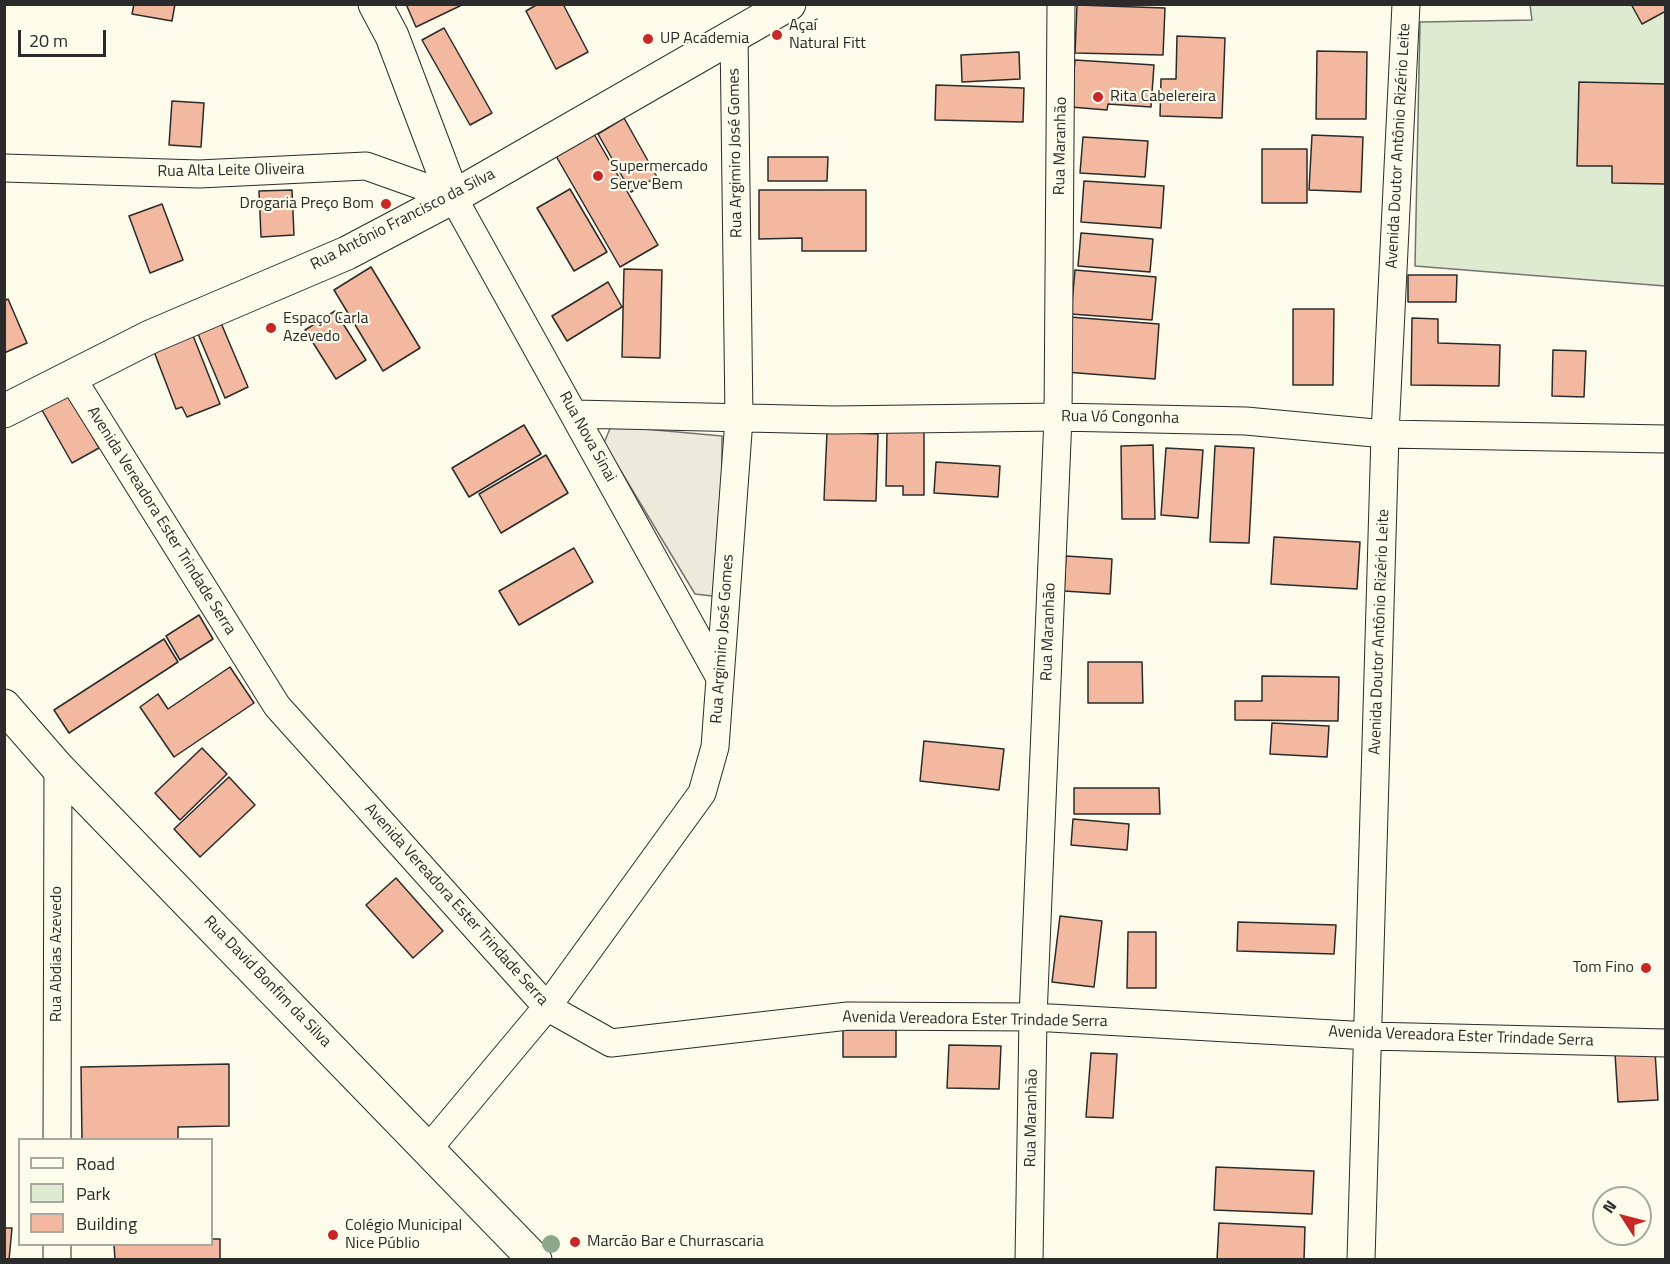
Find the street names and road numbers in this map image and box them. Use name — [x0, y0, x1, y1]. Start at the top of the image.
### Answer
street label: Avenida Doutor Antônio Rizério Leite — [1383, 23, 1415, 269]
street label: Rua Argimiro José Gomes — [725, 68, 747, 238]
street label: Rua Maranhão — [1051, 97, 1071, 195]
street label: Rua Alta Leite Oliveira — [157, 160, 305, 182]
street label: Rua Antônio Francisco da Silva — [308, 165, 498, 275]
street label: Rua Nova Sinai — [554, 388, 620, 486]
street label: Avenida Vereadora Ester Trindade Serra — [83, 403, 239, 639]
street label: Rua Vó Congonha — [1061, 407, 1179, 429]
street label: Avenida Doutor Antônio Rizério Leite — [1366, 509, 1394, 755]
street label: Rua Argimiro José Gomes — [707, 554, 739, 724]
street label: Rua Maranhão — [1038, 582, 1060, 682]
street label: Avenida Vereadora Ester Trindade Serra — [360, 800, 552, 1010]
street label: Rua Abdias Azevedo — [47, 886, 67, 1022]
street label: Rua David Bonfim da Silva — [199, 912, 335, 1052]
street label: Avenida Vereadora Ester Trindade Serra — [842, 1008, 1108, 1032]
street label: Avenida Vereadora Ester Trindade Serra — [1328, 1023, 1594, 1051]
street label: Rua Maranhão — [1022, 1069, 1042, 1167]

